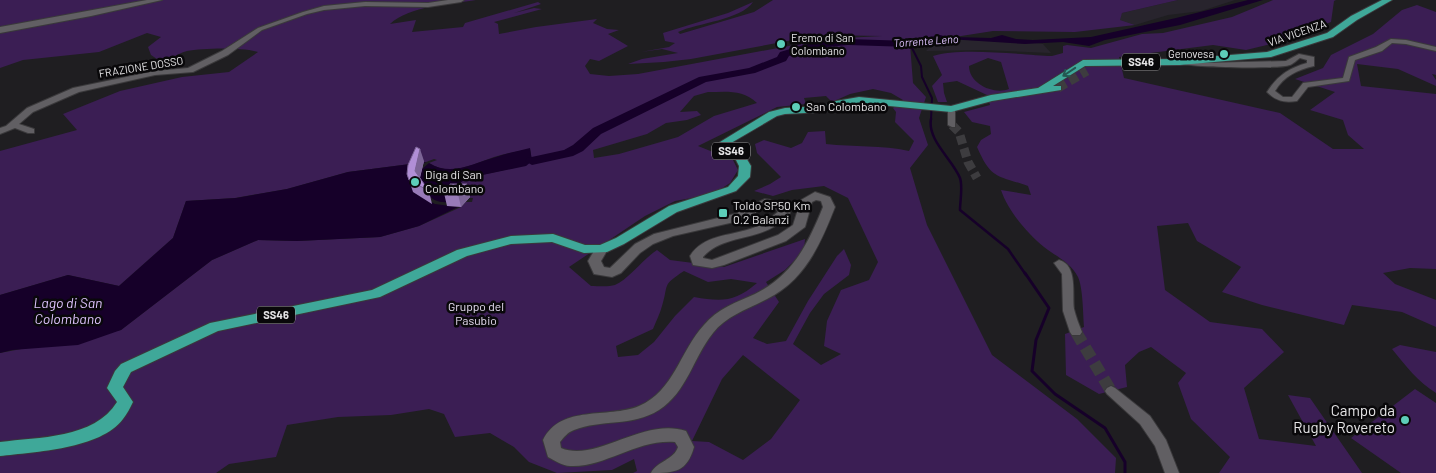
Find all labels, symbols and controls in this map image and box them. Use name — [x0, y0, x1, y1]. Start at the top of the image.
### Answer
street label: VIA VICENZA — [1266, 16, 1328, 49]
place label: Eremo di San Colombano — [791, 31, 854, 57]
water label: Torrente Leno — [893, 32, 959, 49]
marker: Eremo di San Colombano — [775, 38, 787, 50]
place label: Genovesa — [1168, 47, 1214, 60]
marker: Genovesa — [1218, 48, 1230, 60]
street label: FRAZIONE DOSSO — [98, 53, 184, 80]
road number: SS46 — [1122, 54, 1160, 70]
one-way arrow — [1062, 67, 1076, 77]
place label: San Colombano — [806, 99, 887, 113]
marker: San Colombano — [790, 101, 802, 113]
road number: SS46 — [712, 142, 750, 160]
place label: Diga di San Colombano — [425, 167, 484, 195]
marker: Diga di San Colombano — [409, 176, 421, 188]
place label: Toldo SP50 Km 0.2 Balanzi — [733, 198, 811, 226]
marker: Toldo SP50 Km 0.2 Balanzi — [717, 207, 729, 219]
water label: Lago di San Colombano — [34, 294, 102, 327]
park label: Gruppo del Pasubio — [448, 299, 504, 327]
road number: SS46 — [257, 306, 295, 324]
place label: Campo da Rugby Rovereto — [1293, 401, 1395, 436]
marker: Campo da Rugby Rovereto — [1399, 414, 1411, 426]

